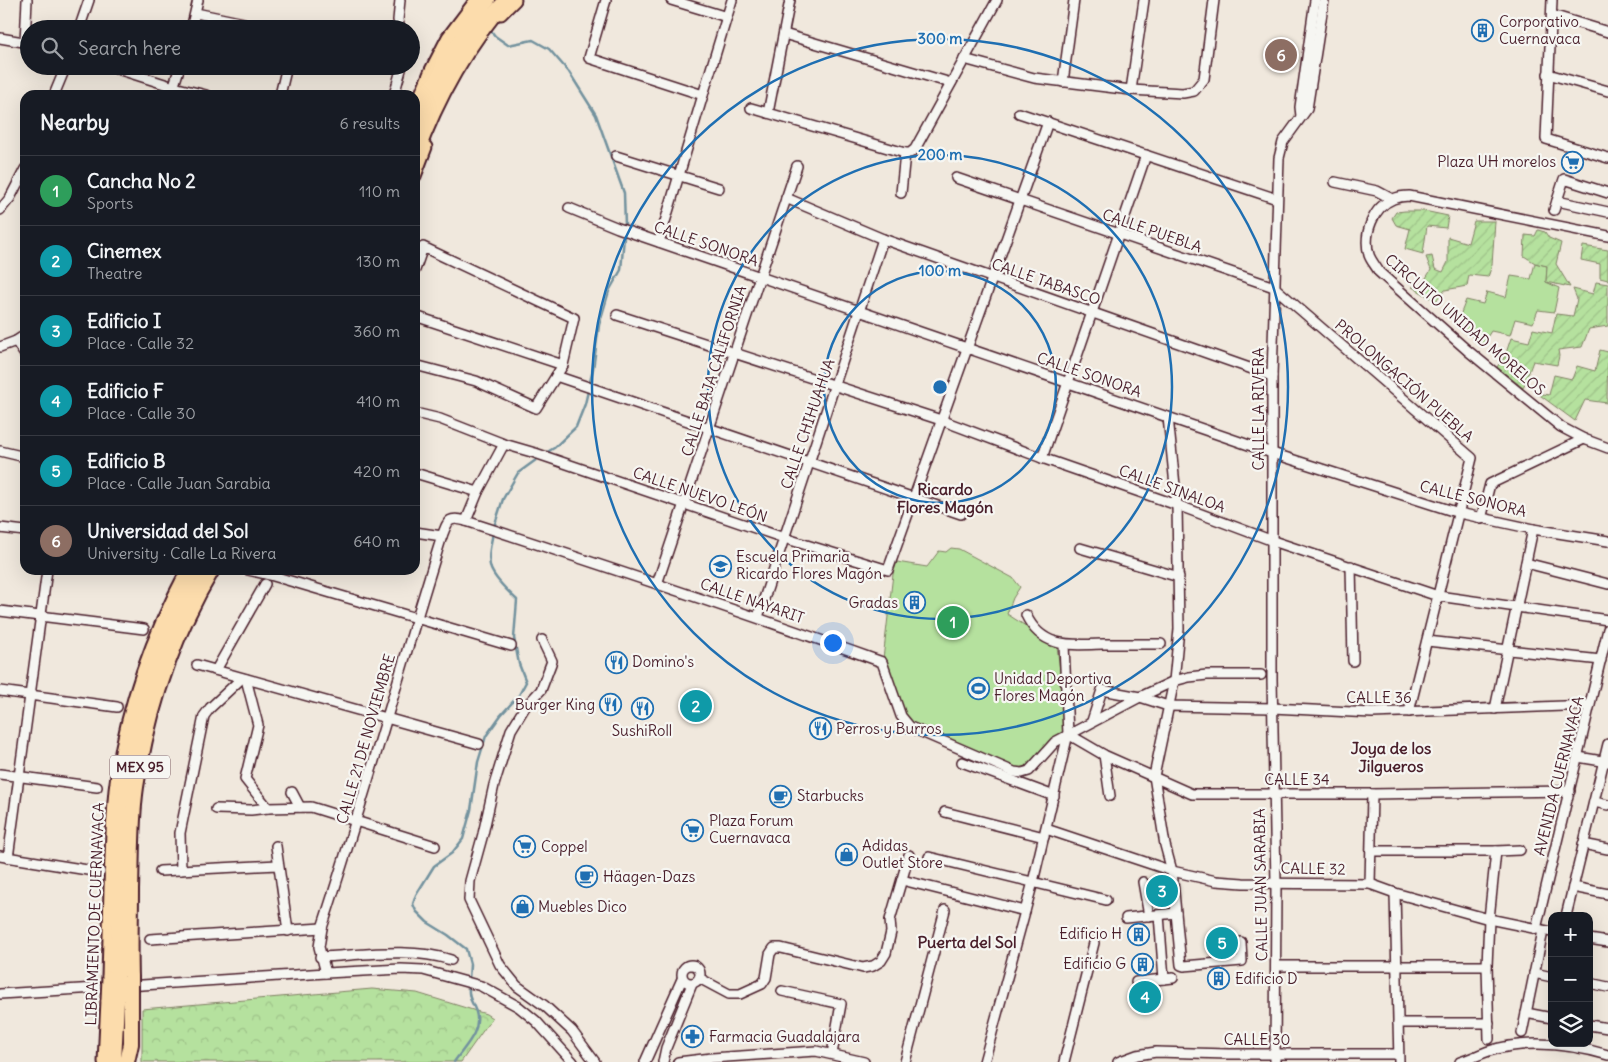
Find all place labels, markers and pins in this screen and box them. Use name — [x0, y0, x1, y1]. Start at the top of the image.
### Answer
place label: Corporativo Cuernavaca — [1499, 12, 1581, 48]
building icon: Corporativo Cuernavaca — [1471, 19, 1495, 43]
pin: 6 — [1265, 36, 1297, 74]
supermarket icon: Plaza UH morelos — [1560, 150, 1584, 174]
place label: Plaza UH morelos — [1437, 152, 1556, 171]
centre of rings — [931, 378, 949, 396]
place label: Escuela Primaria Ricardo Flores Magón — [736, 547, 883, 583]
school or university icon: Escuela Primaria Ricardo Flores Magón — [708, 554, 732, 578]
building icon: Gradas — [902, 591, 926, 615]
place label: Gradas — [848, 593, 898, 612]
pin: 1 — [937, 603, 969, 641]
restaurant icon: Domino's — [604, 650, 628, 674]
place label: Domino's — [632, 652, 694, 671]
place label: Unidad Deportiva Flores Magón — [994, 669, 1112, 705]
sports icon: Unidad Deportiva Flores Magón — [966, 676, 990, 700]
pin: 2 — [680, 687, 712, 725]
restaurant icon: Burger King — [599, 693, 623, 717]
place label: Burger King — [515, 695, 595, 714]
restaurant icon: SushiRoll — [630, 696, 654, 720]
restaurant icon: Perros y Burros — [808, 717, 832, 741]
place label: Perros y Burros — [836, 719, 942, 738]
place label: SushiRoll — [612, 721, 672, 740]
cafe icon: Starbucks — [769, 784, 793, 808]
place label: Starbucks — [797, 786, 864, 805]
place label: Plaza Forum Cuernavaca — [709, 811, 793, 847]
supermarket icon: Plaza Forum Cuernavaca — [681, 818, 705, 842]
supermarket icon: Coppel — [513, 835, 537, 859]
place label: Adidas Outlet Store — [862, 836, 943, 872]
place label: Coppel — [541, 837, 588, 856]
shop icon: Adidas Outlet Store — [834, 843, 858, 867]
cafe icon: Häagen-Dazs — [575, 865, 599, 889]
place label: Häagen-Dazs — [603, 867, 696, 886]
pin: 3 — [1146, 872, 1178, 910]
shop icon: Muebles Dico — [510, 895, 534, 919]
place label: Muebles Dico — [538, 897, 627, 916]
building icon: Edificio H — [1126, 922, 1150, 946]
place label: Edificio H — [1059, 924, 1122, 943]
pin: 5 — [1206, 924, 1238, 962]
building icon: Edificio G — [1130, 952, 1154, 976]
place label: Edificio G — [1063, 954, 1126, 973]
building icon: Edificio D — [1207, 967, 1231, 991]
place label: Edificio D — [1235, 969, 1298, 988]
pin: 4 — [1129, 978, 1161, 1016]
pharmacy icon: Farmacia Guadalajara — [681, 1025, 705, 1049]
place label: Farmacia Guadalajara — [709, 1027, 860, 1046]

